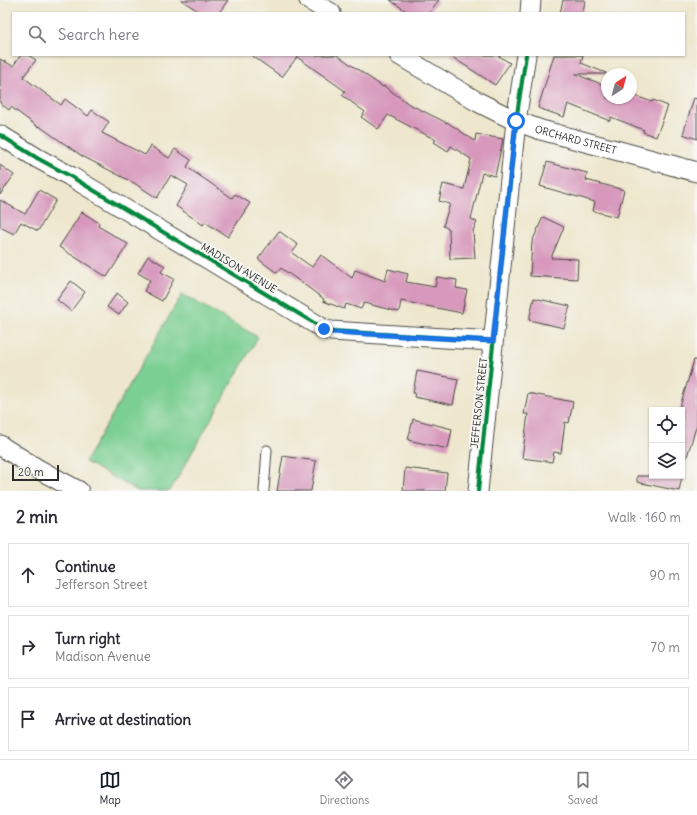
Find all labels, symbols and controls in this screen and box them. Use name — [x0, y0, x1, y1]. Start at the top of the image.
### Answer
search box — [12, 12, 685, 56]
icon: search — [26, 23, 48, 45]
text: Search here — [58, 25, 139, 44]
north arrow — [601, 68, 637, 104]
route start — [507, 112, 525, 130]
street label: ORCHARD STREET — [533, 122, 618, 157]
street label: MADISON AVENUE — [199, 240, 279, 296]
route end — [315, 320, 333, 338]
street label: JEFFERSON STREET — [468, 357, 490, 449]
map controls — [649, 407, 685, 479]
button: locate — [649, 407, 685, 443]
button: layers — [649, 443, 685, 479]
scale bar — [12, 463, 59, 482]
text: 20 m — [18, 465, 44, 479]
text: 2 min — [16, 506, 58, 528]
text: Walk · 160 m — [608, 509, 681, 526]
text: Continue — [55, 557, 116, 576]
icon: ahead — [17, 564, 39, 586]
text: 90 m — [649, 567, 680, 584]
text: Jefferson Street — [55, 576, 148, 593]
text: Turn right — [55, 629, 120, 648]
icon: right — [17, 636, 39, 658]
text: 70 m — [651, 639, 680, 656]
text: Madison Avenue — [55, 648, 151, 665]
icon: arrive — [17, 708, 39, 730]
text: Arrive at destination — [55, 710, 191, 729]
tab: Map — [99, 769, 121, 807]
tab: Directions — [320, 769, 369, 807]
tab: Saved — [568, 769, 598, 807]

